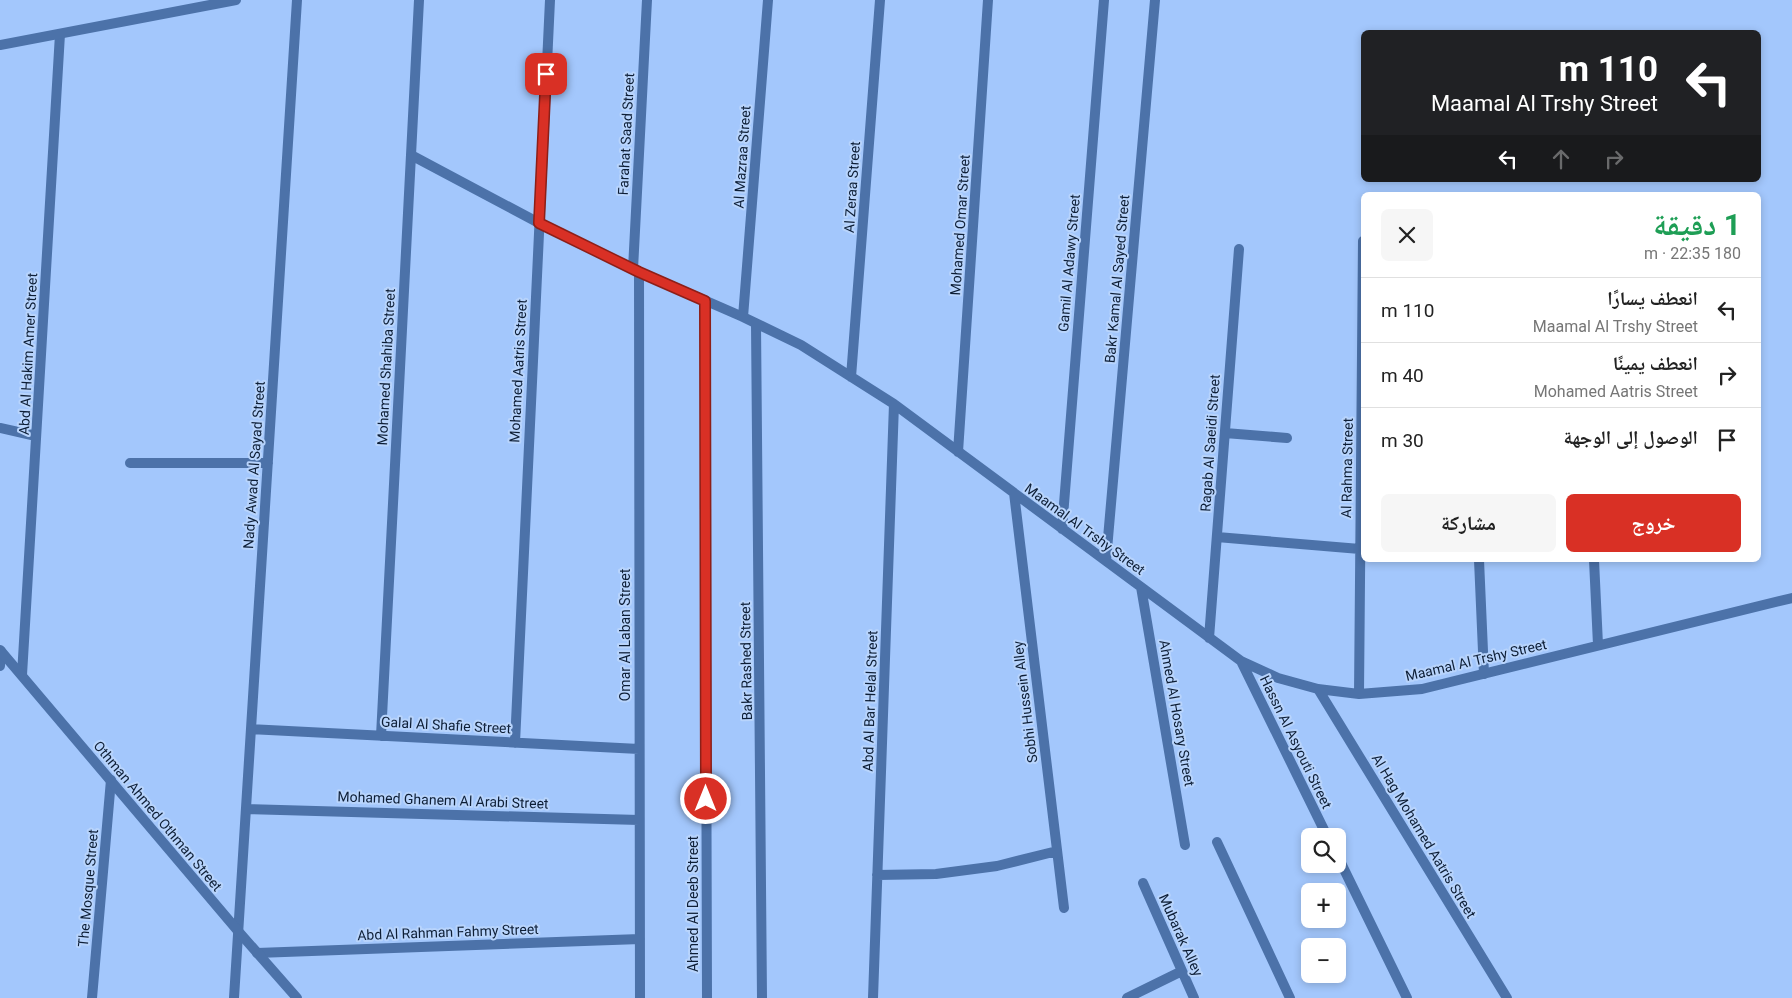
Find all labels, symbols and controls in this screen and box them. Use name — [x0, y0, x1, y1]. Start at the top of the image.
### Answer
text: 110 m — [1559, 49, 1658, 90]
icon: left — [1676, 50, 1741, 115]
pin — [525, 53, 567, 95]
icon: arrive — [532, 60, 560, 88]
street label: Farahat Saad Street — [615, 72, 637, 196]
text: Maamal Al Trshy Street — [1431, 91, 1658, 116]
street label: Al Mazraa Street — [730, 105, 754, 209]
street label: Al Zeraa Street — [841, 140, 863, 233]
icon: left — [1494, 145, 1522, 173]
icon: ahead — [1547, 145, 1575, 173]
icon: right — [1600, 145, 1628, 173]
street label: Mohamed Omar Street — [947, 154, 973, 296]
street label: Gamil Al Adawy Street — [1055, 193, 1083, 332]
street label: Bakr Kamal Al Sayed Street — [1102, 194, 1132, 364]
text: 1 دقيقة — [1653, 207, 1741, 242]
button: close — [1381, 209, 1433, 261]
text: 180 m · 22:35 — [1644, 244, 1741, 263]
street label: Abd Al Hakim Amer Street — [16, 272, 40, 435]
text: انعطف يسارًا — [1607, 287, 1698, 310]
street label: Mohamed Shahiba Street — [374, 288, 398, 446]
icon: left — [1713, 296, 1741, 324]
street label: Mohamed Aatris Street — [506, 298, 530, 443]
text: 110 m — [1381, 299, 1434, 322]
text: Maamal Al Trshy Street — [1533, 317, 1698, 336]
text: انعطف يمينًا — [1613, 352, 1698, 375]
icon: right — [1713, 361, 1741, 389]
text: 40 m — [1381, 364, 1424, 387]
street label: Ragab Al Saeidi Street — [1197, 373, 1223, 512]
street label: Nady Awad Al Sayad Street — [240, 380, 268, 549]
text: Mohamed Aatris Street — [1534, 382, 1698, 401]
street label: Al Rahma Street — [1338, 417, 1356, 518]
text: الوصول إلى الوجهة — [1564, 426, 1698, 449]
icon: arrive — [1713, 426, 1741, 454]
text: 30 m — [1381, 429, 1424, 452]
street label: Maamal Al Trshy Street — [1022, 480, 1148, 578]
button: مشاركة — [1381, 494, 1556, 552]
button: خروج — [1566, 494, 1741, 552]
street label: Omar Al Laban Street — [617, 568, 633, 701]
street label: Bakr Rashed Street — [737, 601, 755, 720]
street label: Abd Al Bar Helal Street — [860, 630, 880, 772]
street label: Maamal Al Trshy Street — [1404, 636, 1549, 684]
street label: Ahmed Al Hosary Street — [1156, 638, 1198, 788]
street label: Sobhi Hussein Alley — [1010, 640, 1040, 764]
street label: Hassn Al Asyouti Street — [1257, 673, 1335, 812]
street label: Galal Al Shafie Street — [381, 714, 512, 736]
street label: Othman Ahmed Othman Street — [91, 738, 226, 895]
street label: Al Hag Mohamed Aatris Street — [1369, 751, 1480, 921]
position arrow — [679, 772, 731, 824]
street label: Mohamed Ghanem Al Arabi Street — [337, 788, 549, 812]
street label: The Mosque Street — [75, 828, 101, 947]
map controls — [1301, 828, 1346, 983]
button: search — [1301, 828, 1346, 873]
street label: Ahmed Al Deeb Street — [685, 835, 701, 972]
button: + — [1301, 883, 1346, 928]
street label: Mubarak Alley — [1156, 892, 1206, 979]
street label: Abd Al Rahman Fahmy Street — [357, 921, 539, 943]
button: − — [1301, 938, 1346, 983]

